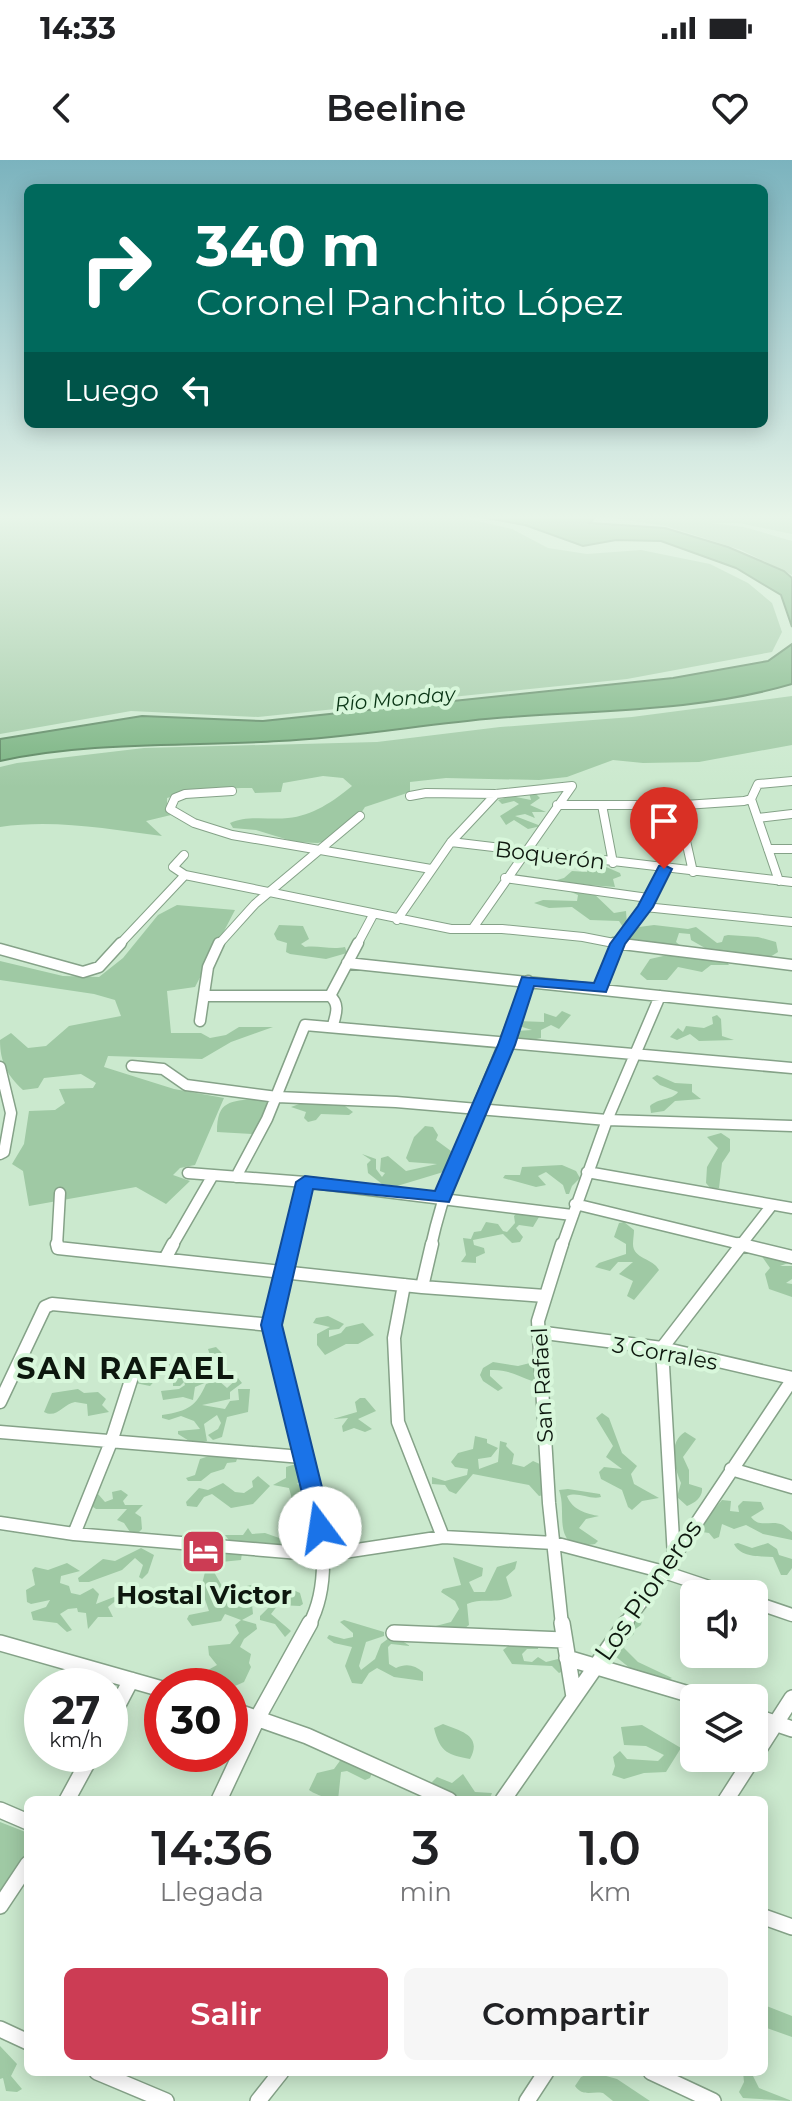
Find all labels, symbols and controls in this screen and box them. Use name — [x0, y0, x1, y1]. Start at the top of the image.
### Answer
text: 14:33 — [40, 10, 116, 47]
icon: back — [40, 86, 84, 130]
text: Beeline — [326, 86, 466, 130]
icon: heart — [708, 86, 752, 130]
text: 340 m — [196, 212, 380, 280]
icon: right — [64, 216, 168, 320]
text: Coronel Panchito López — [196, 280, 623, 324]
icon: left — [175, 368, 219, 412]
text: Luego — [64, 372, 159, 409]
water label: Río Monday — [334, 682, 457, 716]
pin — [630, 787, 698, 869]
icon: arrive — [642, 799, 686, 843]
street label: Boquerón — [493, 835, 606, 876]
street label: San Rafael — [526, 1327, 559, 1443]
street label: 3 Corrales — [610, 1331, 720, 1376]
district label: SAN RAFAEL — [16, 1350, 236, 1387]
position arrow — [278, 1486, 362, 1570]
street label: Los Pioneros — [588, 1513, 708, 1667]
hotel icon: Hostal Victor — [180, 1528, 228, 1576]
place label: Hostal Victor — [116, 1579, 292, 1611]
map controls — [680, 1580, 768, 1772]
button: sound — [680, 1580, 768, 1668]
speed limit sign: 30 — [144, 1668, 248, 1772]
button: layers — [680, 1684, 768, 1772]
text: 27 — [52, 1685, 100, 1734]
text: km/h — [49, 1728, 103, 1752]
text: 14:36 — [151, 1819, 272, 1877]
text: 3 — [412, 1819, 440, 1877]
text: 1.0 — [579, 1819, 641, 1877]
text: Llegada — [160, 1876, 264, 1908]
text: min — [400, 1876, 452, 1908]
text: km — [588, 1876, 631, 1908]
button: Salir — [64, 1968, 388, 2060]
button: Compartir — [404, 1968, 728, 2060]

